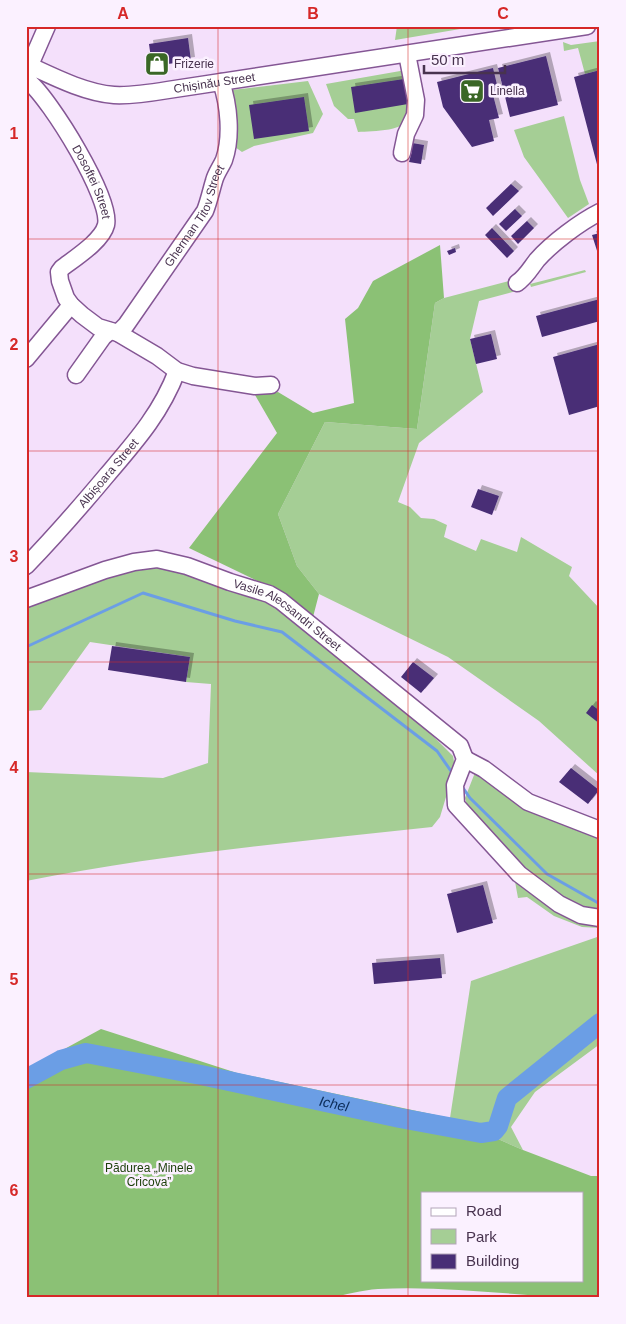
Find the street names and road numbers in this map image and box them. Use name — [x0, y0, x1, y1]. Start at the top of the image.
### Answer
street label: Chișinău Street — [173, 70, 257, 96]
street label: Dosoftei Street — [69, 143, 113, 220]
street label: Gherman Titov Street — [162, 162, 227, 269]
street label: Albișoara Street — [75, 436, 142, 511]
street label: Vasile Alecsandri Street — [232, 576, 344, 654]

